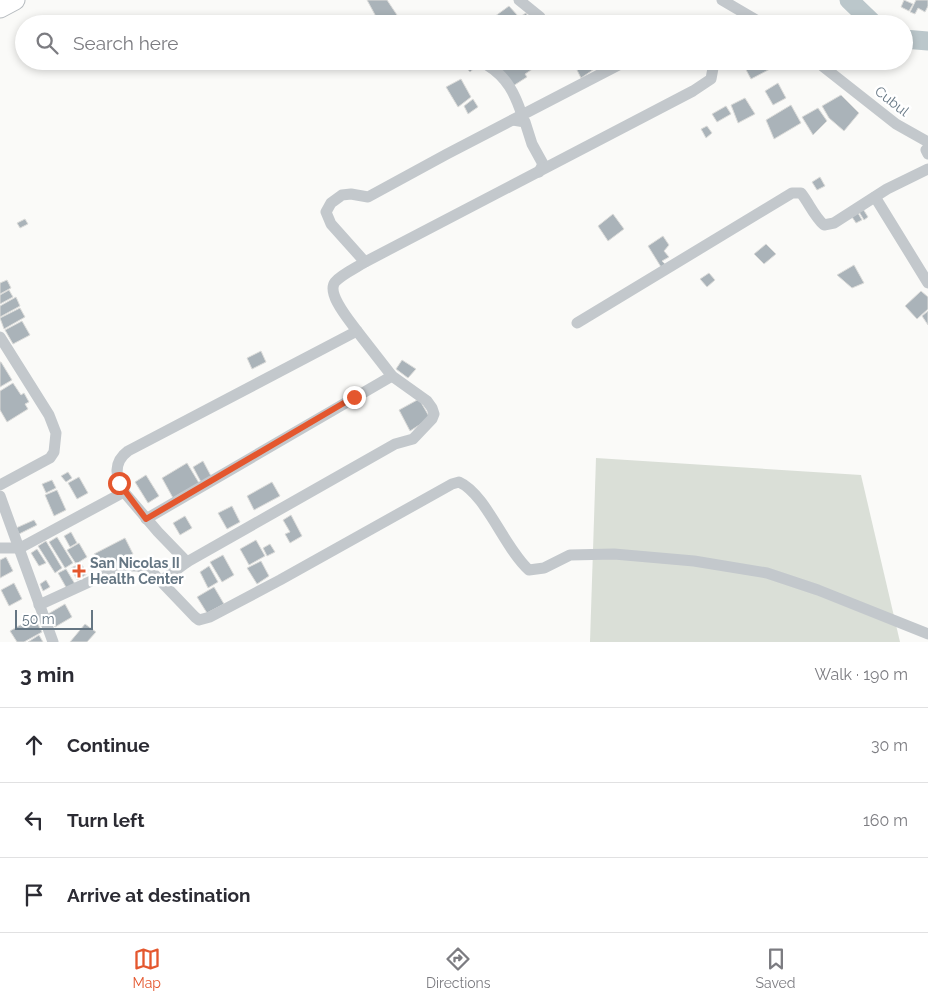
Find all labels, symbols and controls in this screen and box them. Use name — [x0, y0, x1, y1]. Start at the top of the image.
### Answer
search box — [15, 15, 913, 70]
icon: search — [33, 29, 61, 57]
text: Search here — [73, 32, 179, 54]
street label: Cubul — [872, 83, 912, 119]
route end — [343, 386, 366, 409]
route start — [108, 472, 131, 495]
place label: San Nicolas II Health Center — [90, 555, 184, 587]
marker: San Nicolas II Health Center — [72, 564, 86, 578]
scale bar — [15, 607, 92, 630]
text: 50 m — [22, 611, 55, 627]
text: 3 min — [20, 662, 74, 687]
text: Walk · 190 m — [815, 665, 908, 684]
icon: ahead — [20, 731, 48, 759]
text: Continue — [67, 734, 150, 756]
text: 30 m — [871, 736, 908, 755]
icon: left — [20, 806, 48, 834]
text: Turn left — [67, 809, 144, 831]
text: 160 m — [863, 811, 908, 830]
icon: arrive — [20, 881, 48, 909]
text: Arrive at destination — [67, 884, 251, 906]
tab: Map — [132, 945, 161, 991]
tab: Directions — [426, 945, 491, 991]
tab: Saved — [755, 945, 796, 991]

